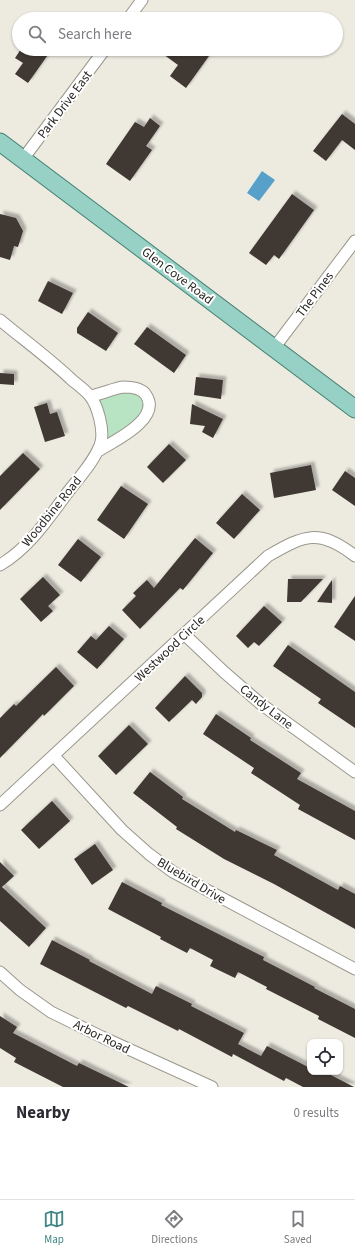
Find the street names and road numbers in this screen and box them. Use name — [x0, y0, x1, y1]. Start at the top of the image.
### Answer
street label: Park Drive East — [33, 66, 97, 142]
street label: Glen Cove Road — [138, 243, 217, 309]
street label: The Pines — [292, 268, 338, 321]
street label: Woodbine Road — [18, 473, 86, 551]
street label: Westwood Circle — [131, 611, 209, 686]
street label: Candy Lane — [236, 680, 297, 733]
street label: Bluebird Drive — [154, 853, 229, 908]
street label: Arbor Road — [70, 1015, 133, 1058]

